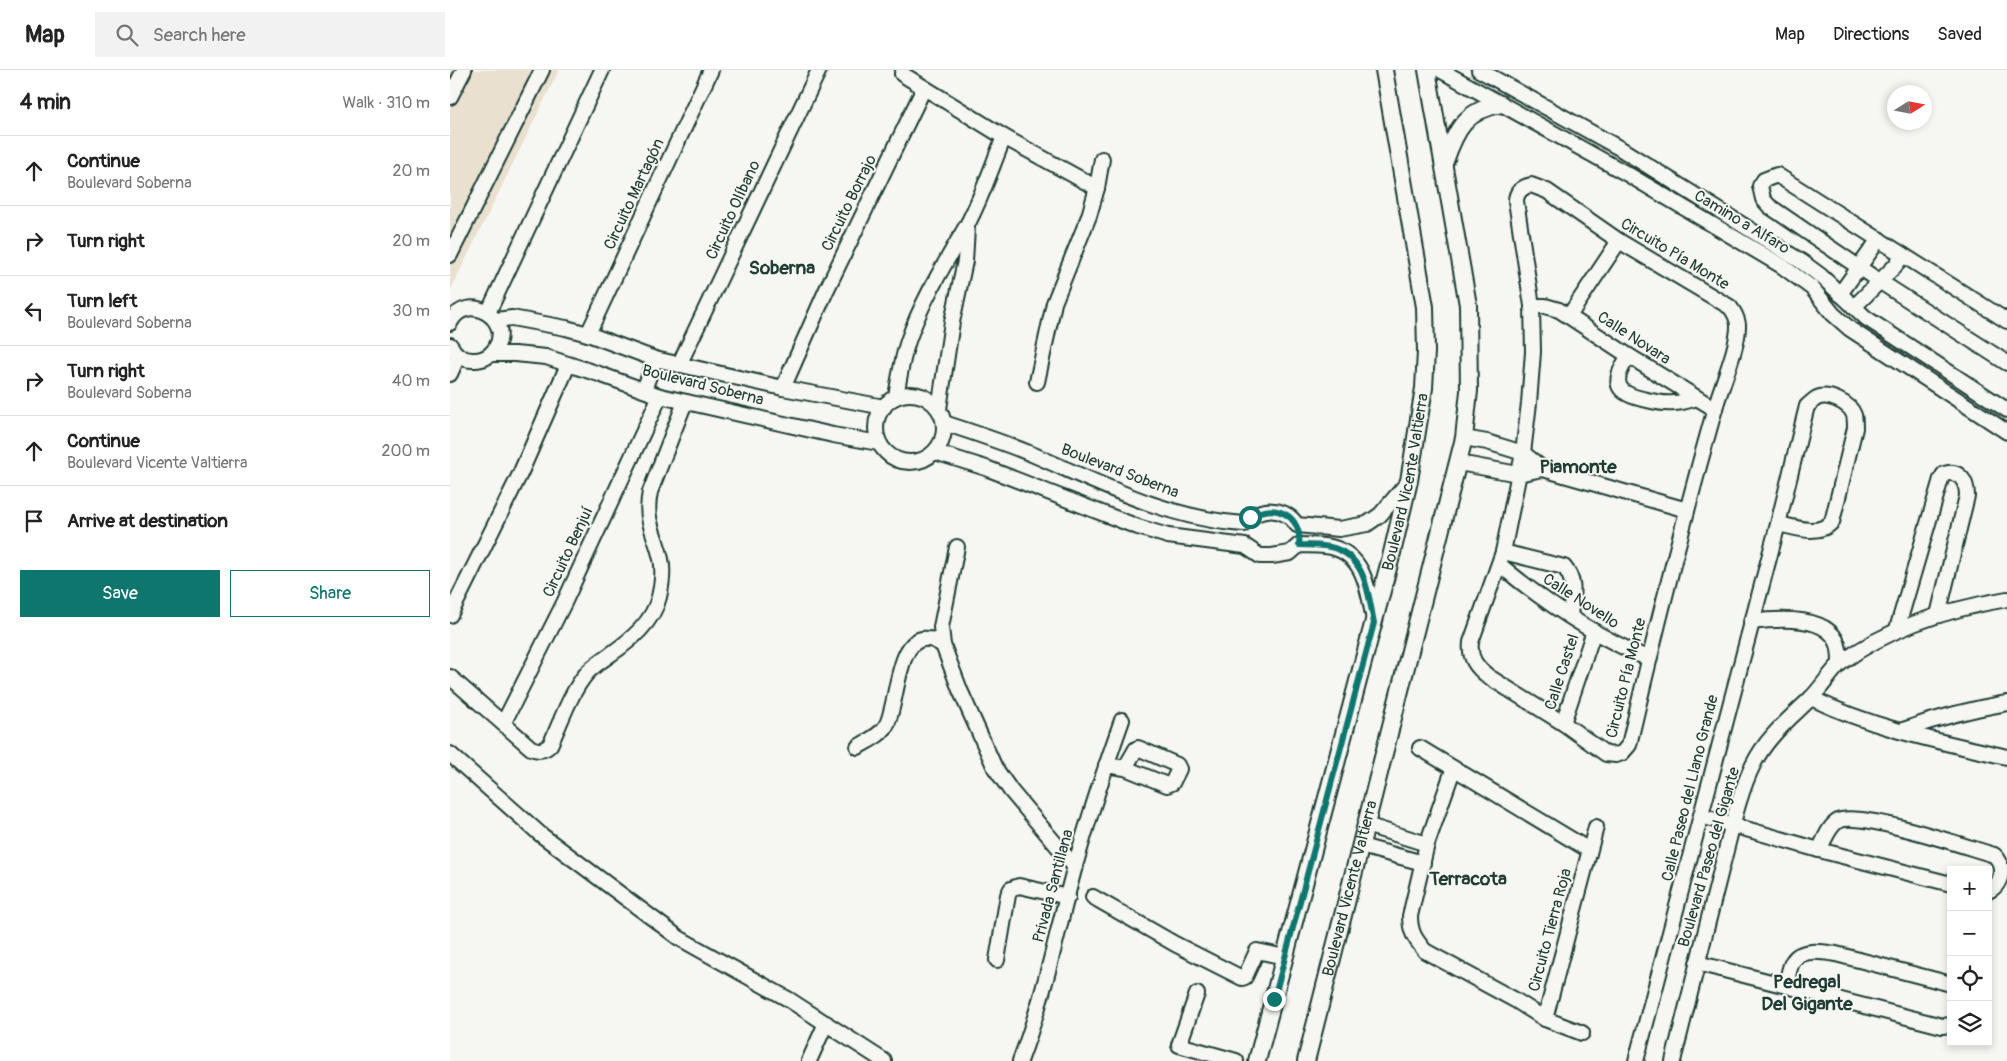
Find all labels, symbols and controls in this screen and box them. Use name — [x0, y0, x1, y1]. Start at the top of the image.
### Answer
search box — [95, 12, 445, 57]
text: Map — [25, 20, 65, 49]
icon: search — [113, 21, 141, 49]
text: Search here — [153, 23, 246, 47]
text: Map — [1775, 23, 1805, 46]
text: Directions — [1833, 23, 1909, 46]
text: Saved — [1937, 23, 1982, 46]
north arrow — [1887, 85, 1932, 130]
text: 4 min — [20, 89, 71, 116]
text: Walk · 310 m — [343, 93, 430, 113]
street label: Circuito Martagón — [599, 135, 669, 253]
text: Continue — [67, 149, 140, 173]
street label: Circuito Borrajo — [817, 151, 881, 254]
icon: ahead — [20, 157, 48, 185]
street label: Circuito Olíbano — [701, 157, 765, 263]
text: 20 m — [392, 161, 430, 181]
text: Boulevard Soberna — [67, 173, 192, 193]
street label: Camino a Alfaro — [1691, 186, 1794, 259]
street label: Circuito Pía Monte — [1617, 214, 1733, 294]
icon: right — [20, 227, 48, 255]
text: Turn right — [67, 229, 145, 253]
text: 20 m — [392, 231, 430, 251]
district label: Soberna — [749, 256, 815, 280]
text: Turn left — [67, 289, 137, 313]
icon: left — [20, 297, 48, 325]
text: 30 m — [392, 301, 430, 321]
street label: Calle Novara — [1594, 307, 1674, 369]
text: Boulevard Soberna — [67, 313, 192, 333]
text: Turn right — [67, 359, 145, 383]
street label: Boulevard Soberna — [640, 360, 766, 410]
icon: right — [20, 367, 48, 395]
text: 40 m — [392, 371, 430, 391]
text: Boulevard Soberna — [67, 383, 192, 403]
street label: Boulevard Vicente Valtierra — [1378, 392, 1433, 573]
text: Continue — [67, 429, 140, 453]
icon: ahead — [20, 437, 48, 465]
street label: Boulevard Soberna — [1058, 439, 1182, 503]
text: 200 m — [382, 441, 430, 461]
text: Boulevard Vicente Valtierra — [67, 453, 247, 473]
district label: Piamonte — [1539, 455, 1617, 479]
street label: Circuito Benjuí — [538, 504, 598, 600]
route start — [1239, 506, 1262, 529]
icon: arrive — [20, 507, 48, 535]
text: Arrive at destination — [67, 509, 228, 533]
street label: Calle Novello — [1539, 569, 1623, 633]
button: Save — [20, 570, 220, 617]
button: Share — [230, 570, 430, 617]
street label: Circuito Pía Monte — [1601, 616, 1651, 740]
street label: Calle Castel — [1540, 631, 1584, 713]
street label: Calle Paseo del Llano Grande — [1657, 692, 1723, 883]
street label: Boulevard Paseo del Gigante — [1674, 765, 1744, 949]
street label: Boulevard Vicente Valtierra — [1318, 798, 1382, 978]
street label: Privada Santillana — [1028, 827, 1078, 945]
street label: Circuito Tierra Roja — [1524, 866, 1576, 994]
map controls — [1947, 866, 1992, 1046]
button: + — [1947, 866, 1992, 911]
district label: Terracota — [1428, 867, 1507, 891]
button: − — [1947, 911, 1992, 956]
button: locate — [1947, 956, 1992, 1001]
district label: Pedregal Del Gigante — [1761, 970, 1853, 1016]
route end — [1263, 988, 1286, 1011]
button: layers — [1947, 1001, 1992, 1046]

